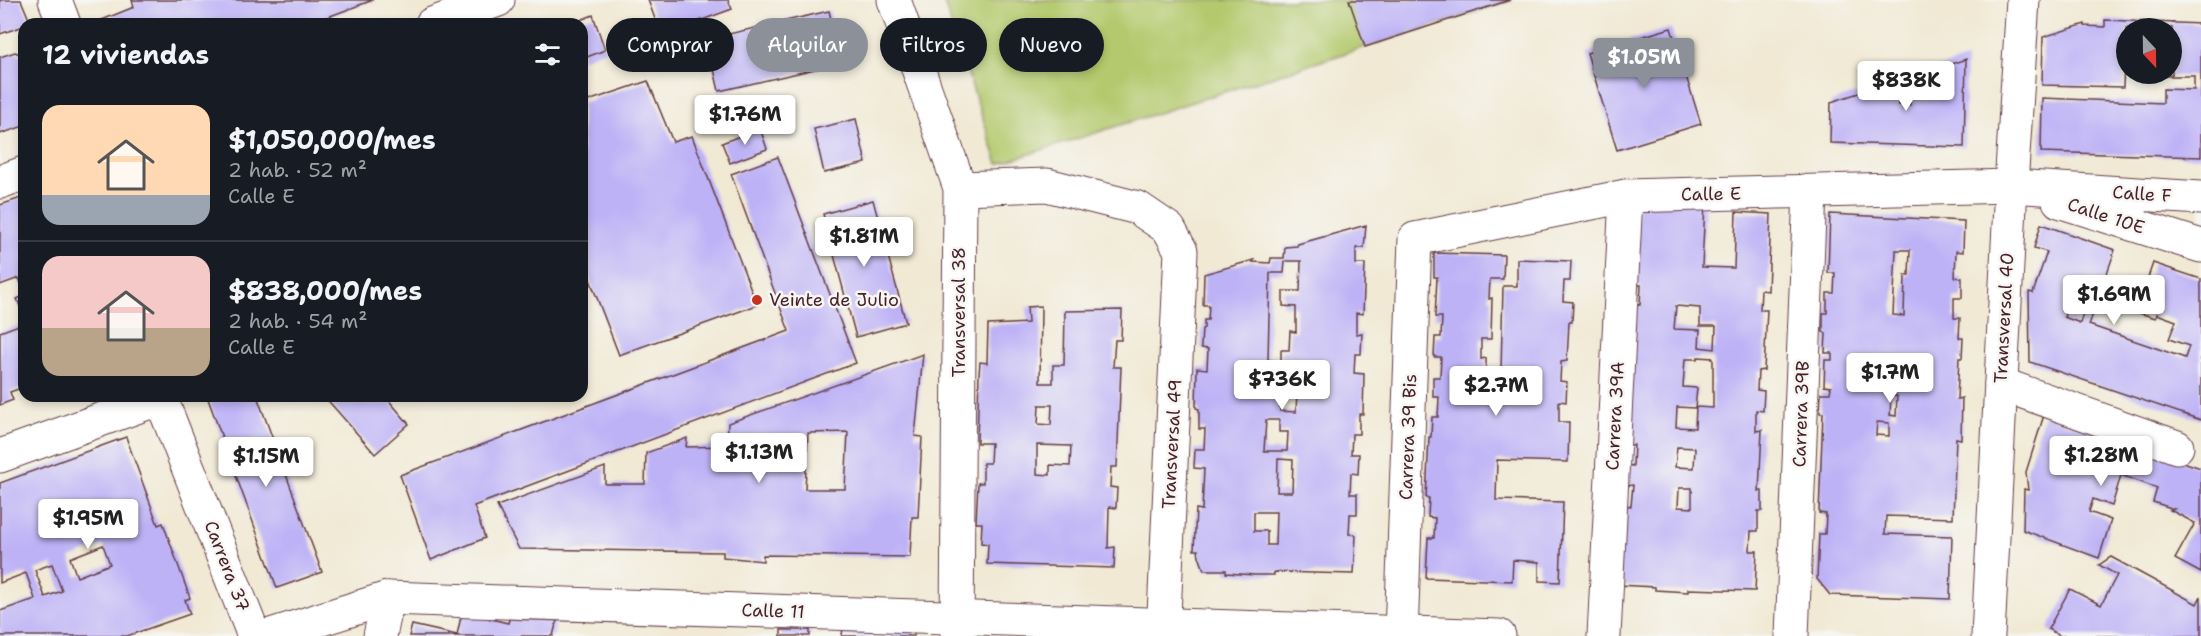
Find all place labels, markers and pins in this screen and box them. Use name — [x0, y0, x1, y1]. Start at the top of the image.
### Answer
pin: $1.05M — [1595, 38, 1693, 89]
pin: $838K — [1864, 61, 1948, 112]
pin: $1.76M — [696, 95, 794, 146]
pin: $1.81M — [815, 217, 913, 268]
pin: $1.69M — [2065, 275, 2163, 326]
place label: Veinte de Julio — [769, 288, 899, 312]
marker: Veinte de Julio — [750, 293, 764, 307]
pin: $1.7M — [1848, 353, 1932, 404]
pin: $736K — [1240, 360, 1324, 411]
pin: $2.7M — [1454, 366, 1538, 417]
pin: $1.13M — [710, 433, 808, 484]
pin: $1.28M — [2052, 436, 2150, 487]
pin: $1.15M — [217, 437, 315, 488]
pin: $1.95M — [39, 499, 137, 550]

